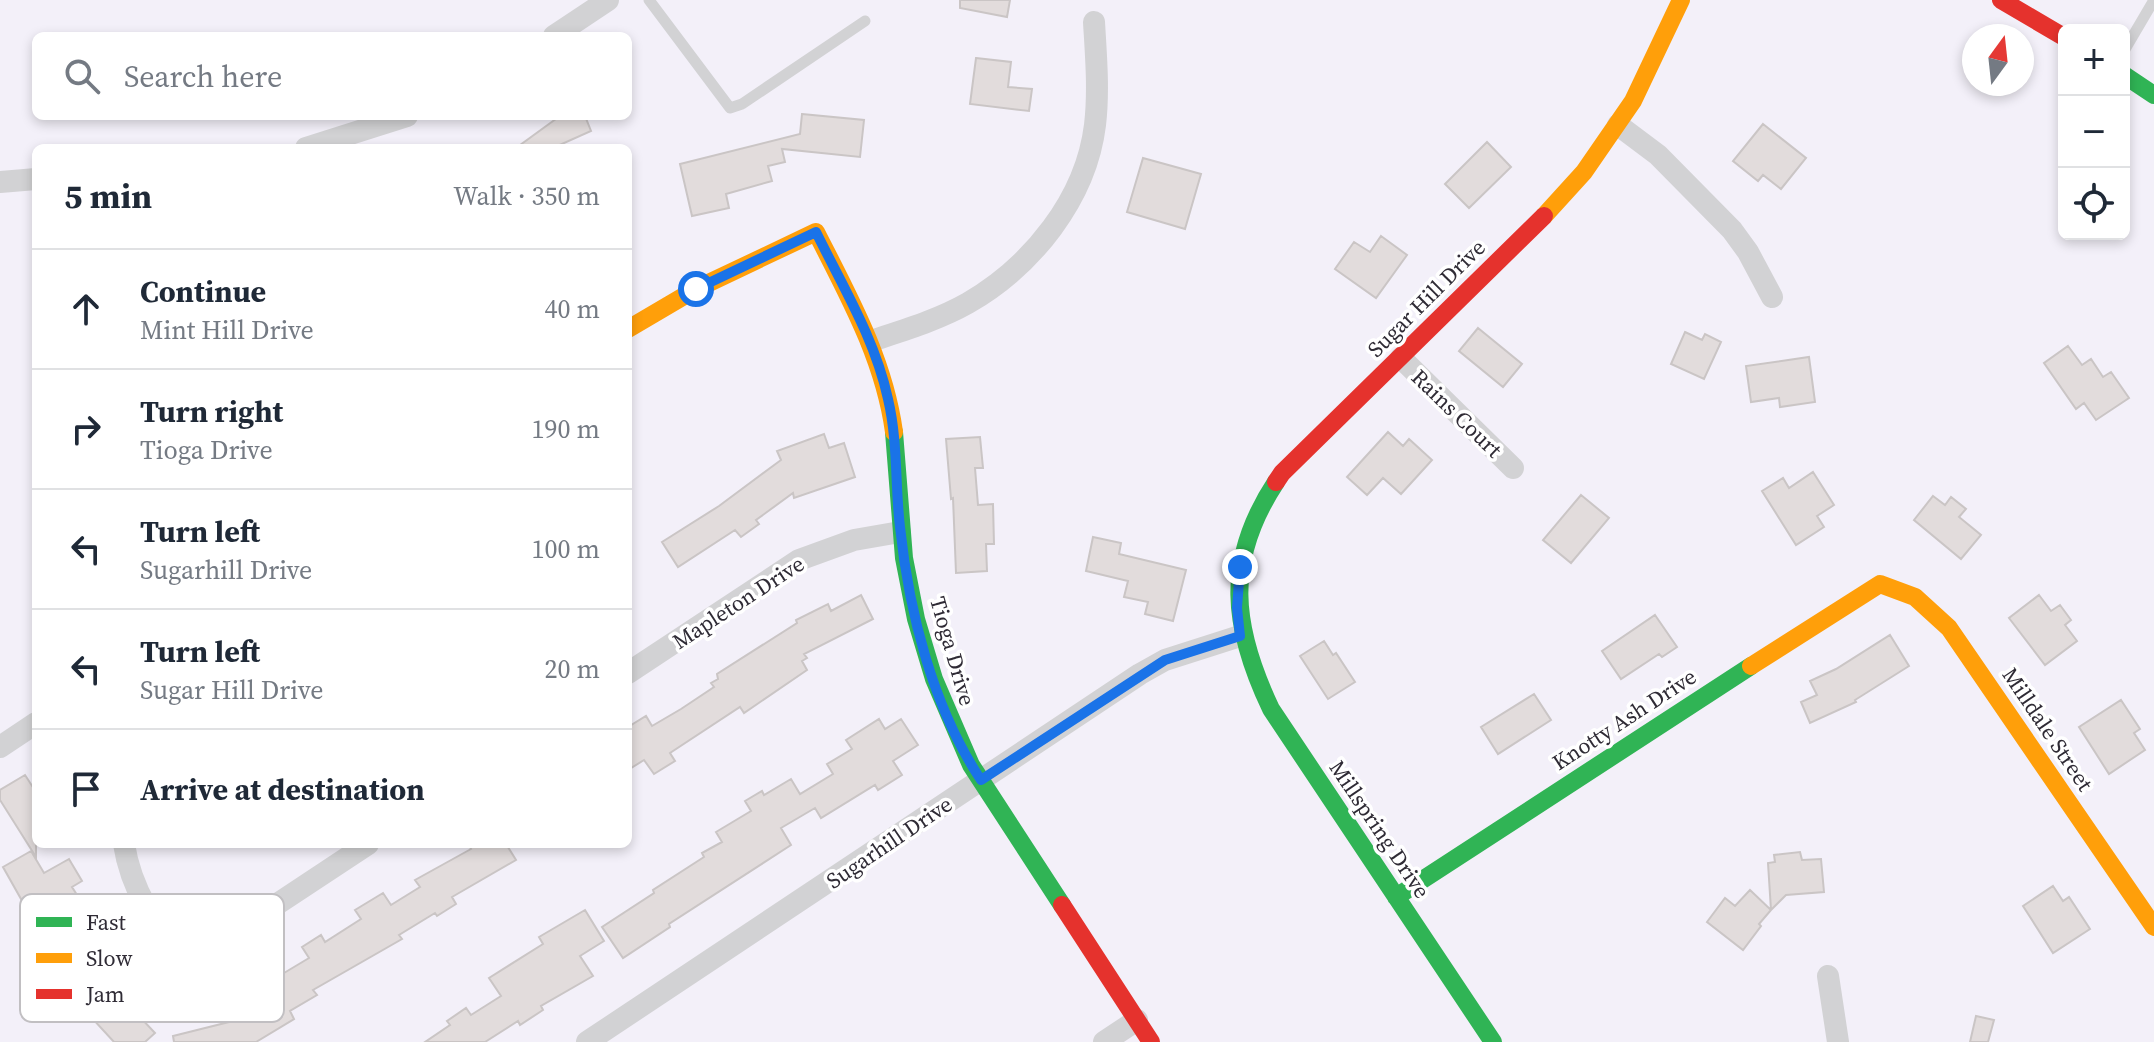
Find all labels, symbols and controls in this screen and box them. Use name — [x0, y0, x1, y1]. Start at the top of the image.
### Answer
north arrow — [1962, 24, 2034, 96]
map controls — [2058, 24, 2130, 240]
button: + — [2058, 24, 2130, 96]
search box — [32, 32, 632, 120]
icon: search — [60, 54, 104, 98]
text: Search here — [124, 56, 282, 97]
button: − — [2058, 96, 2130, 168]
button: locate — [2058, 168, 2130, 240]
text: 5 min — [64, 173, 152, 219]
text: Walk · 350 m — [453, 178, 600, 214]
street label: Sugar Hill Drive — [1360, 232, 1492, 364]
text: Continue — [140, 271, 266, 312]
route start — [678, 271, 714, 307]
icon: ahead — [64, 287, 108, 331]
text: 40 m — [545, 291, 600, 327]
text: Mint Hill Drive — [140, 312, 314, 348]
street label: Rains Court — [1405, 362, 1510, 465]
text: Turn right — [140, 391, 283, 432]
icon: right — [64, 407, 108, 451]
text: 190 m — [532, 411, 600, 447]
text: Tioga Drive — [140, 432, 273, 468]
text: Turn left — [140, 511, 260, 552]
icon: left — [64, 527, 108, 571]
text: 100 m — [532, 531, 600, 567]
street label: Mapleton Drive — [666, 548, 810, 656]
route end — [1222, 549, 1258, 585]
text: Sugarhill Drive — [140, 552, 312, 588]
street label: Tioga Drive — [923, 593, 983, 709]
text: Turn left — [140, 631, 260, 672]
icon: left — [64, 647, 108, 691]
text: 20 m — [545, 651, 600, 687]
street label: Knotty Ash Drive — [1546, 661, 1702, 777]
street label: Milldale Street — [1996, 661, 2101, 797]
text: Sugar Hill Drive — [140, 672, 324, 708]
street label: Millspring Drive — [1323, 754, 1437, 904]
icon: arrive — [64, 767, 108, 811]
text: Arrive at destination — [140, 769, 425, 810]
street label: Sugarhill Drive — [820, 789, 958, 895]
legend — [20, 894, 284, 1022]
text: Fast — [86, 907, 127, 937]
text: Slow — [86, 943, 133, 973]
text: Jam — [85, 979, 125, 1009]

